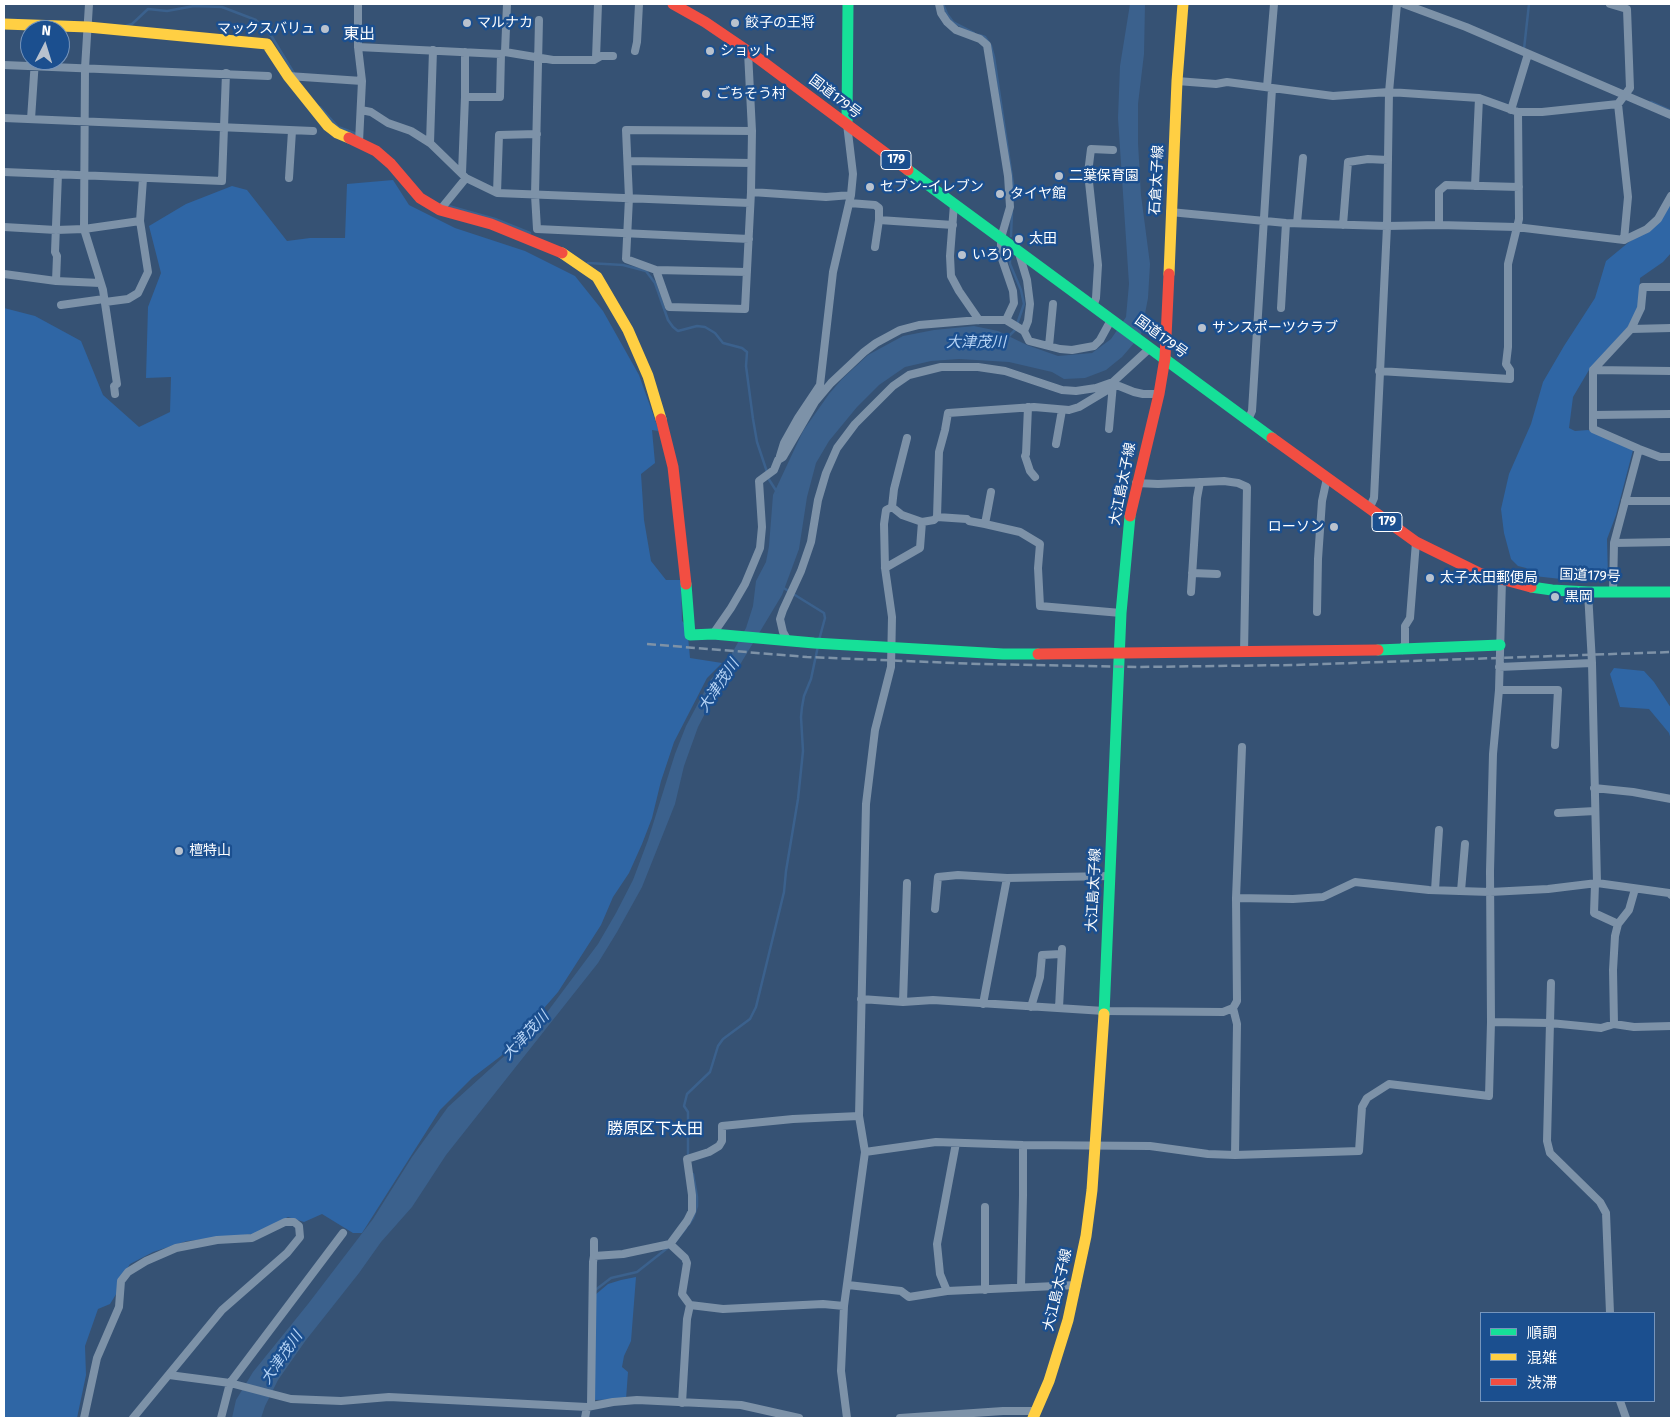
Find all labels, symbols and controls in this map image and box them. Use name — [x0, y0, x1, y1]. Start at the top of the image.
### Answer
place label: マルナカ — [477, 15, 533, 31]
place label: 餃子の王将 — [745, 15, 815, 31]
marker: マルナカ — [461, 17, 473, 29]
marker: 餃子の王将 — [729, 17, 741, 29]
north arrow — [20, 20, 70, 70]
place label: マックスバリュ — [217, 21, 315, 37]
text: N — [41, 22, 52, 39]
marker: マックスバリュ — [319, 23, 331, 35]
district label: 東出 — [343, 25, 375, 45]
place label: ショット — [720, 43, 776, 59]
marker: ショット — [704, 45, 716, 57]
street label: 国道179号 — [805, 72, 865, 122]
place label: ごちそう村 — [716, 86, 786, 102]
marker: ごちそう村 — [700, 88, 712, 100]
street label: 石倉太子線 — [1147, 145, 1167, 215]
road number: 179 — [881, 150, 911, 170]
place label: 二葉保育園 — [1069, 168, 1139, 184]
marker: 二葉保育園 — [1053, 170, 1065, 182]
place label: セブン-イレブン — [880, 179, 984, 195]
marker: セブン-イレブン — [864, 181, 876, 193]
place label: タイヤ館 — [1010, 186, 1066, 202]
marker: タイヤ館 — [994, 188, 1006, 200]
place label: 太田 — [1029, 231, 1057, 247]
marker: 太田 — [1013, 233, 1025, 245]
place label: いろり — [972, 247, 1014, 263]
marker: いろり — [956, 249, 968, 261]
street label: 国道179号 — [1131, 312, 1191, 362]
place label: サンスポーツクラブ — [1212, 320, 1338, 336]
marker: サンスポーツクラブ — [1196, 322, 1208, 334]
water label: 大津茂川 — [946, 334, 1006, 352]
street label: 大江島太子線 — [1107, 441, 1139, 527]
road number: 179 — [1372, 512, 1402, 532]
place label: ローソン — [1268, 519, 1324, 535]
marker: ローソン — [1328, 521, 1340, 533]
street label: 国道179号 — [1559, 567, 1621, 585]
place label: 太子太田郵便局 — [1440, 570, 1538, 586]
marker: 太子太田郵便局 — [1424, 572, 1436, 584]
place label: 黒岡 — [1565, 589, 1593, 605]
marker: 黒岡 — [1549, 591, 1561, 603]
water label: 大津茂川 — [695, 656, 743, 716]
place label: 檀特山 — [189, 843, 231, 859]
marker: 檀特山 — [173, 845, 185, 857]
street label: 大江島太子線 — [1083, 848, 1105, 932]
water label: 大津茂川 — [499, 1008, 553, 1064]
district label: 勝原区下太田 — [607, 1120, 703, 1140]
street label: 大江島太子線 — [1040, 1247, 1076, 1333]
legend — [1480, 1312, 1655, 1402]
text: 順調 — [1527, 1324, 1557, 1342]
water label: 大津茂川 — [257, 1328, 307, 1388]
text: 混雑 — [1527, 1349, 1557, 1367]
text: 渋滞 — [1527, 1374, 1557, 1392]

